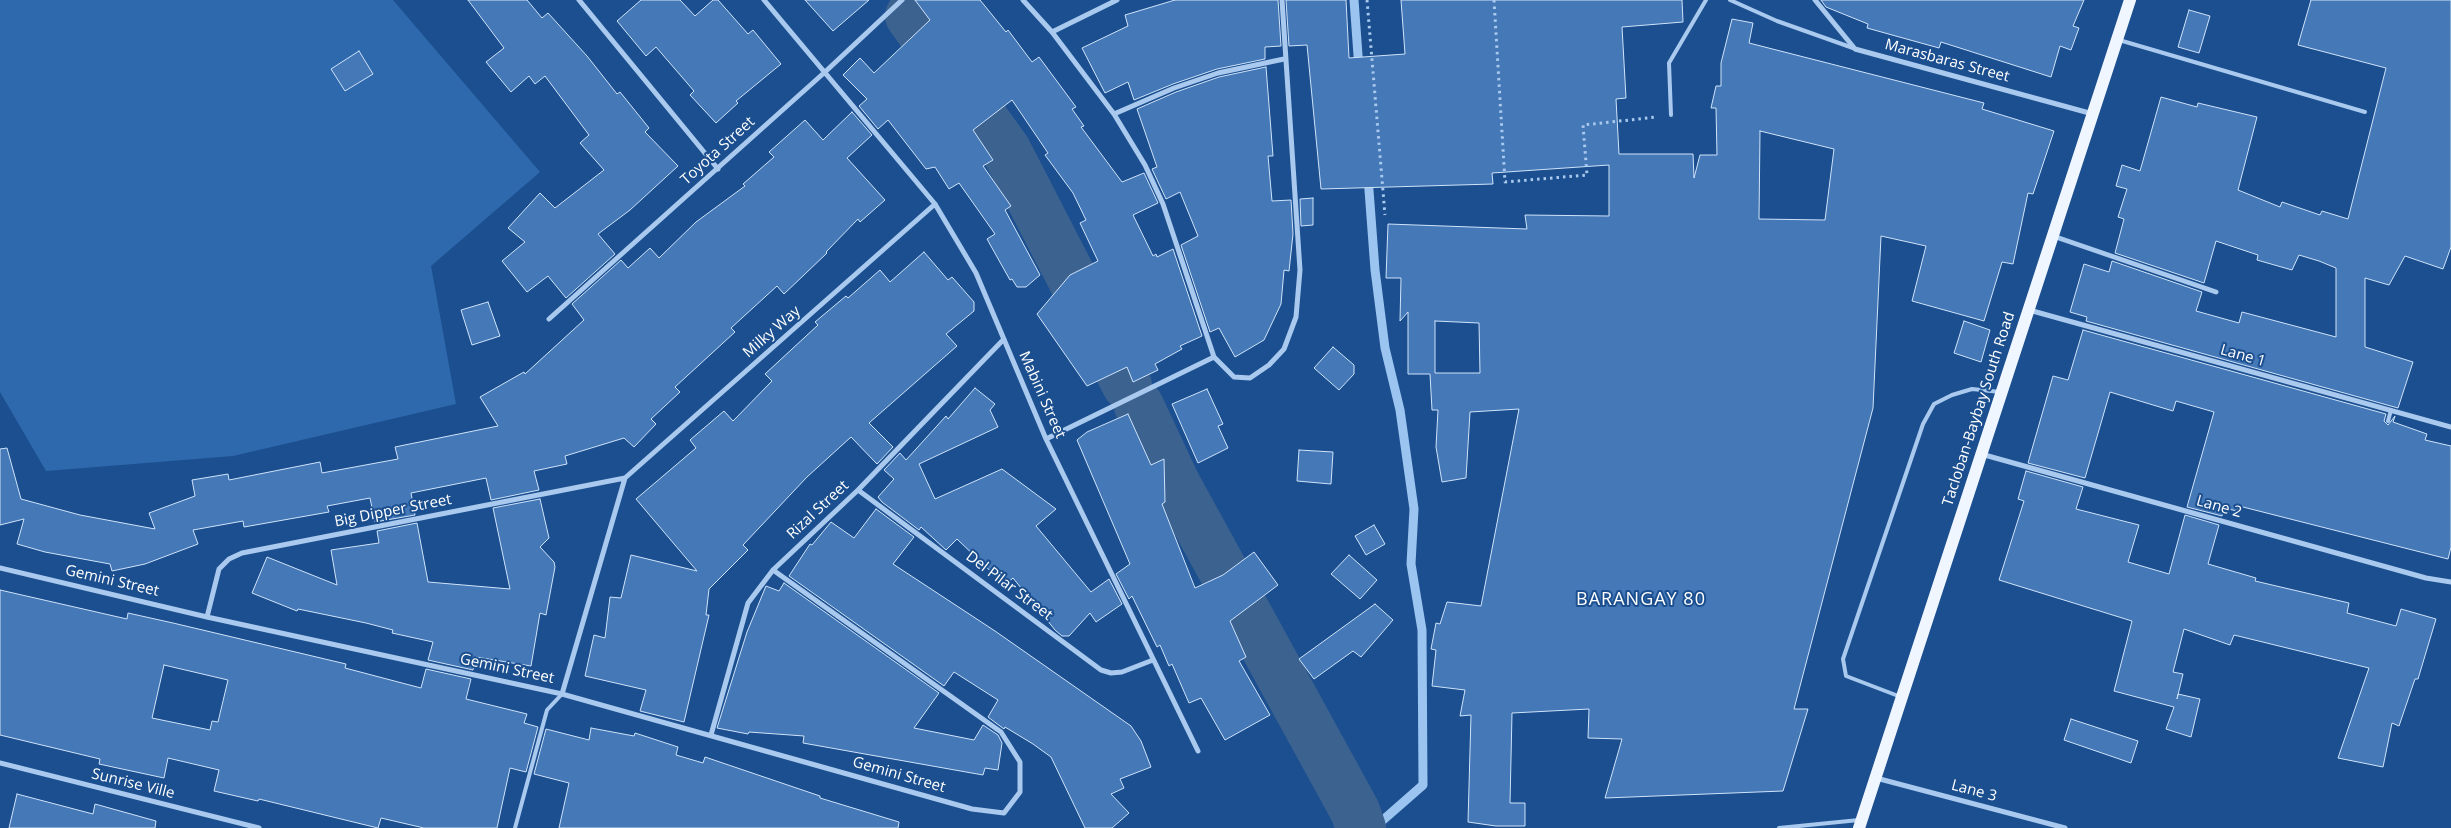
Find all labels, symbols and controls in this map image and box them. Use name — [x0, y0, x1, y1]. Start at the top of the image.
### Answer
street label: Marasbaras Street — [1883, 36, 2011, 86]
street label: Toyota Street — [677, 113, 759, 189]
street label: Milky Way — [740, 302, 804, 362]
street label: Tacloban-Baybay South Road — [1939, 310, 2019, 508]
street label: Lane 1 — [2218, 341, 2268, 371]
street label: Mabini Street — [1015, 349, 1069, 441]
street label: Rizal Street — [783, 477, 853, 543]
street label: Big Dipper Street — [333, 491, 453, 531]
street label: Lane 2 — [2194, 492, 2244, 522]
street label: Del Pilar Street — [962, 548, 1056, 624]
street label: Gemini Street — [63, 561, 161, 601]
district label: BARANGAY 80 — [1575, 589, 1707, 611]
street label: Gemini Street — [458, 650, 556, 688]
street label: Gemini Street — [850, 753, 948, 797]
street label: Sunrise Ville — [90, 765, 176, 803]
street label: Lane 3 — [1949, 776, 1999, 806]

